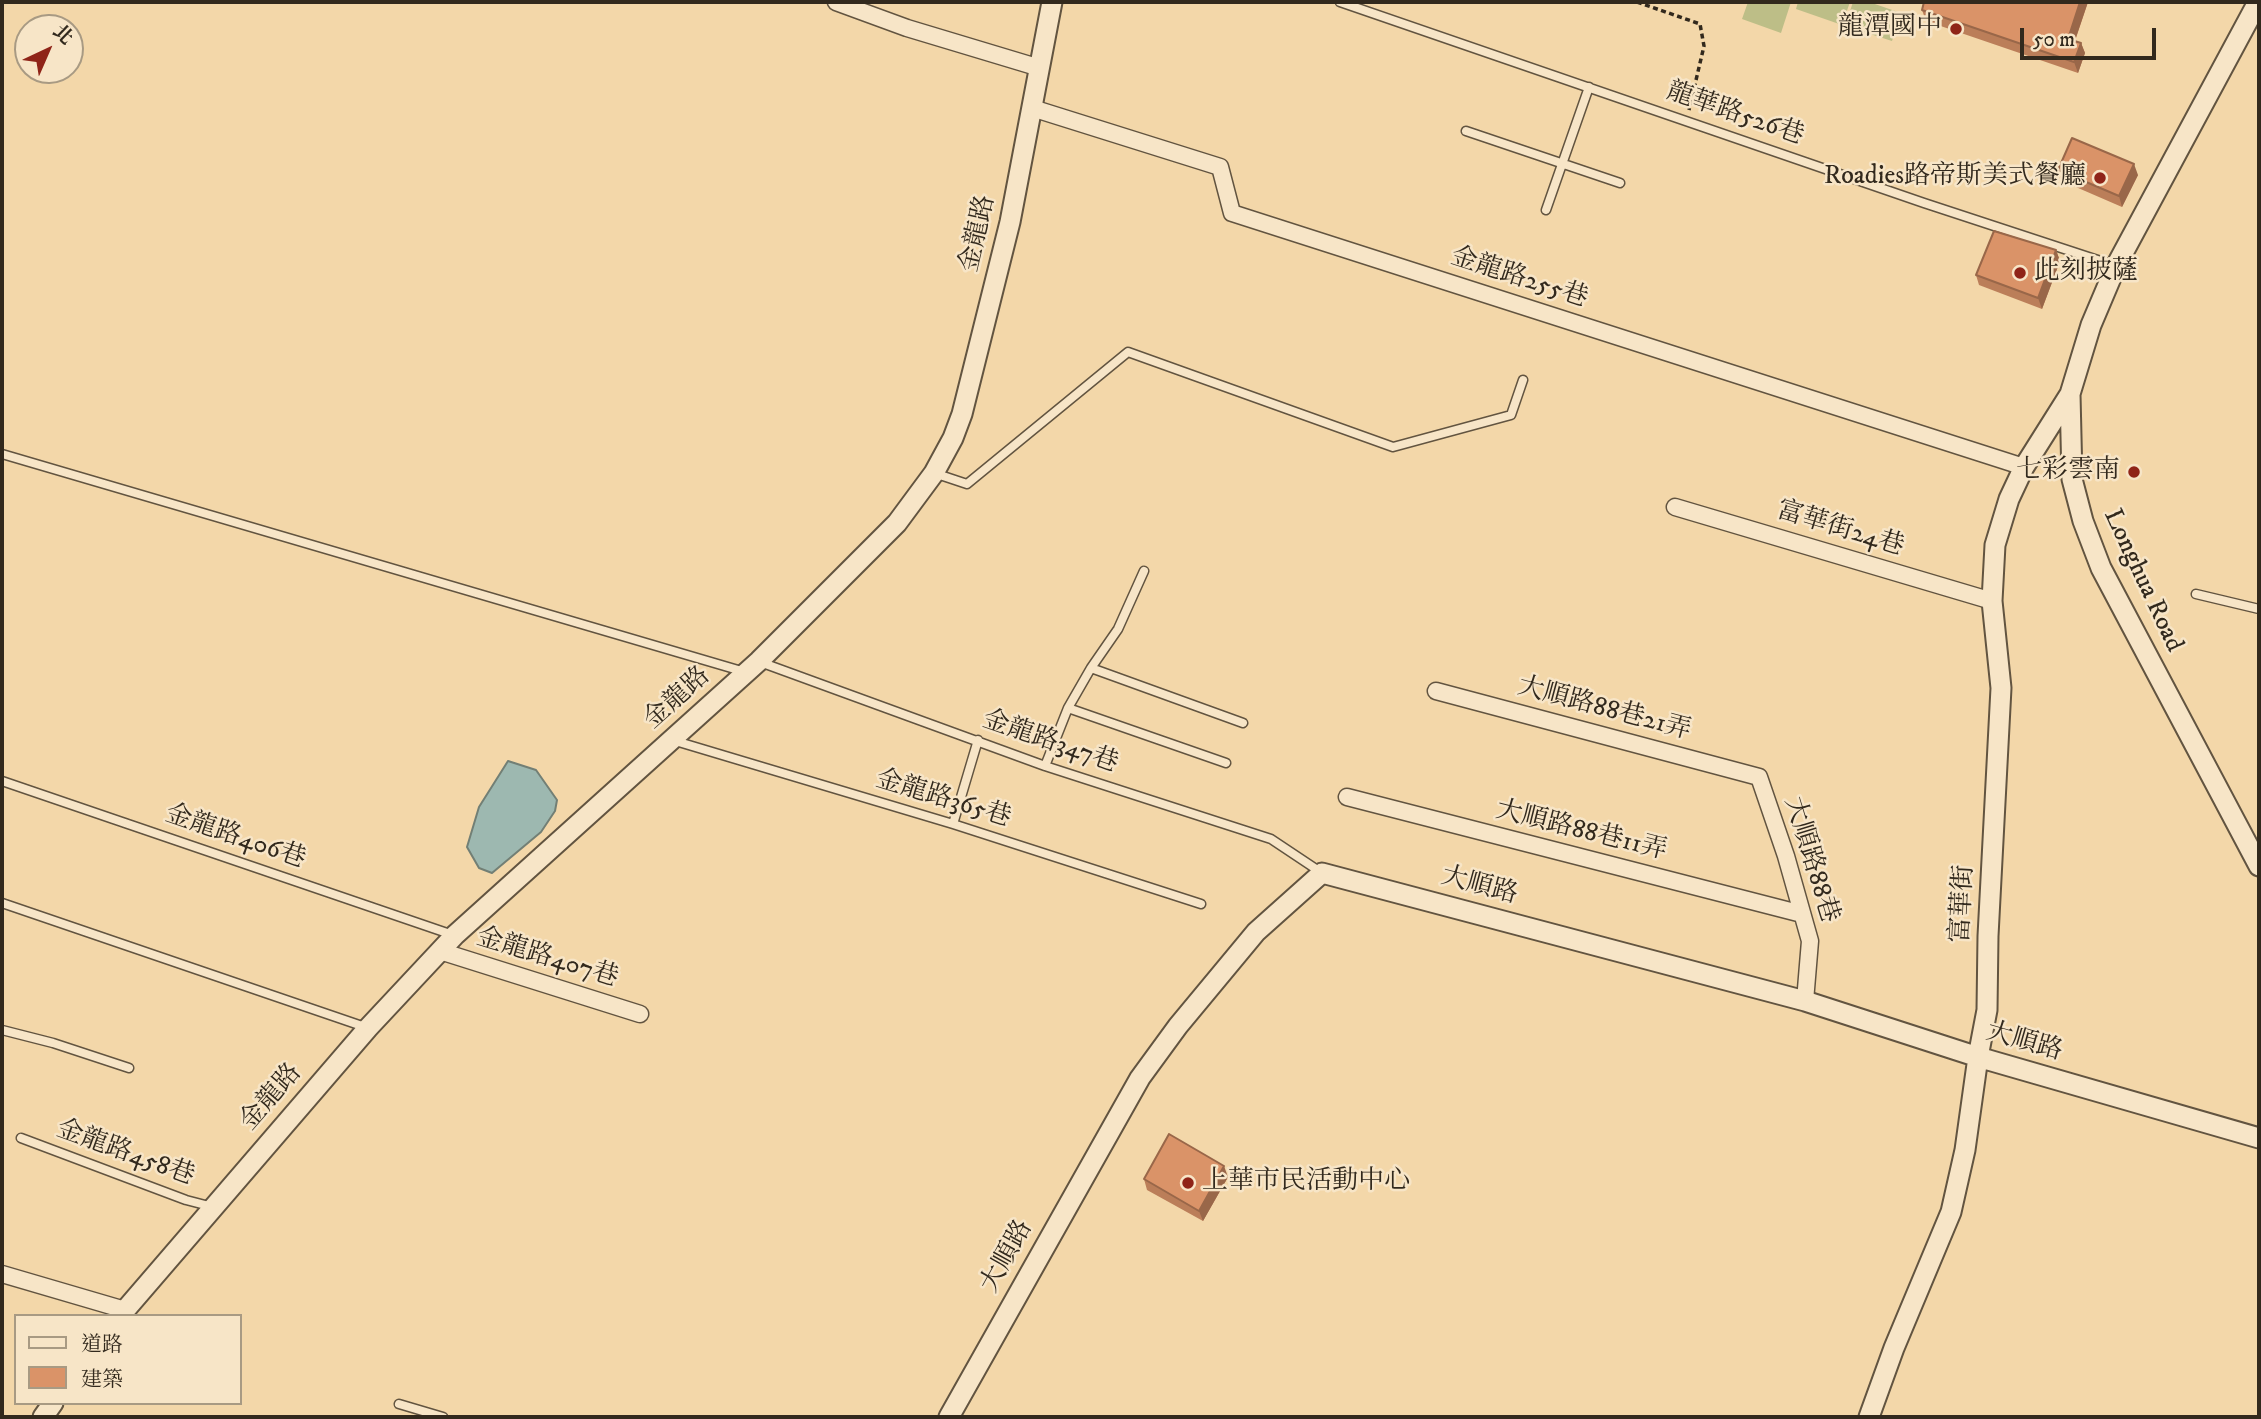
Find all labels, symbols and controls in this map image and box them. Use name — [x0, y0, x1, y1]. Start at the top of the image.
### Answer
place label: 龍潭國中 — [1838, 13, 1942, 45]
north arrow — [14, 14, 84, 84]
scale bar — [2023, 14, 2160, 58]
text: 北 — [48, 20, 77, 50]
marker: 龍潭國中 — [1948, 21, 1964, 37]
text: 50 m — [2033, 27, 2075, 53]
street label: 龍華路526巷 — [1662, 77, 1808, 153]
place label: Roadies路帝斯美式餐廳 — [1824, 162, 2086, 194]
marker: Roadies路帝斯美式餐廳 — [2092, 170, 2108, 186]
street label: 金龍路 — [955, 192, 1003, 276]
street label: 金龍路255巷 — [1446, 242, 1592, 316]
place label: 此刻披薩 — [2034, 257, 2138, 289]
marker: 此刻披薩 — [2012, 265, 2028, 281]
place label: 七彩雲南 — [2016, 456, 2120, 488]
marker: 七彩雲南 — [2126, 464, 2142, 480]
street label: 富華街24巷 — [1772, 496, 1908, 564]
street label: Longhua Road — [2095, 505, 2189, 657]
street label: 金龍路 — [639, 661, 717, 737]
street label: 大順路88巷21弄 — [1514, 672, 1694, 748]
street label: 金龍路347巷 — [978, 705, 1122, 781]
street label: 金龍路365巷 — [871, 765, 1015, 835]
street label: 大順路88巷 — [1776, 793, 1844, 927]
street label: 大順路88巷11弄 — [1492, 796, 1670, 868]
street label: 金龍路406巷 — [161, 799, 309, 877]
street label: 大順路 — [1437, 862, 1521, 912]
street label: 富華街 — [1946, 864, 1982, 944]
street label: 金龍路407巷 — [472, 923, 622, 995]
street label: 大順路 — [1982, 1017, 2066, 1069]
street label: 金龍路 — [235, 1058, 309, 1138]
street label: 金龍路458巷 — [52, 1115, 198, 1193]
place label: 上華市民活動中心 — [1202, 1167, 1410, 1199]
marker: 上華市民活動中心 — [1180, 1175, 1196, 1191]
street label: 大順路 — [975, 1215, 1041, 1299]
legend — [14, 1314, 242, 1405]
text: 道路 — [81, 1332, 123, 1358]
text: 建築 — [81, 1367, 123, 1393]

